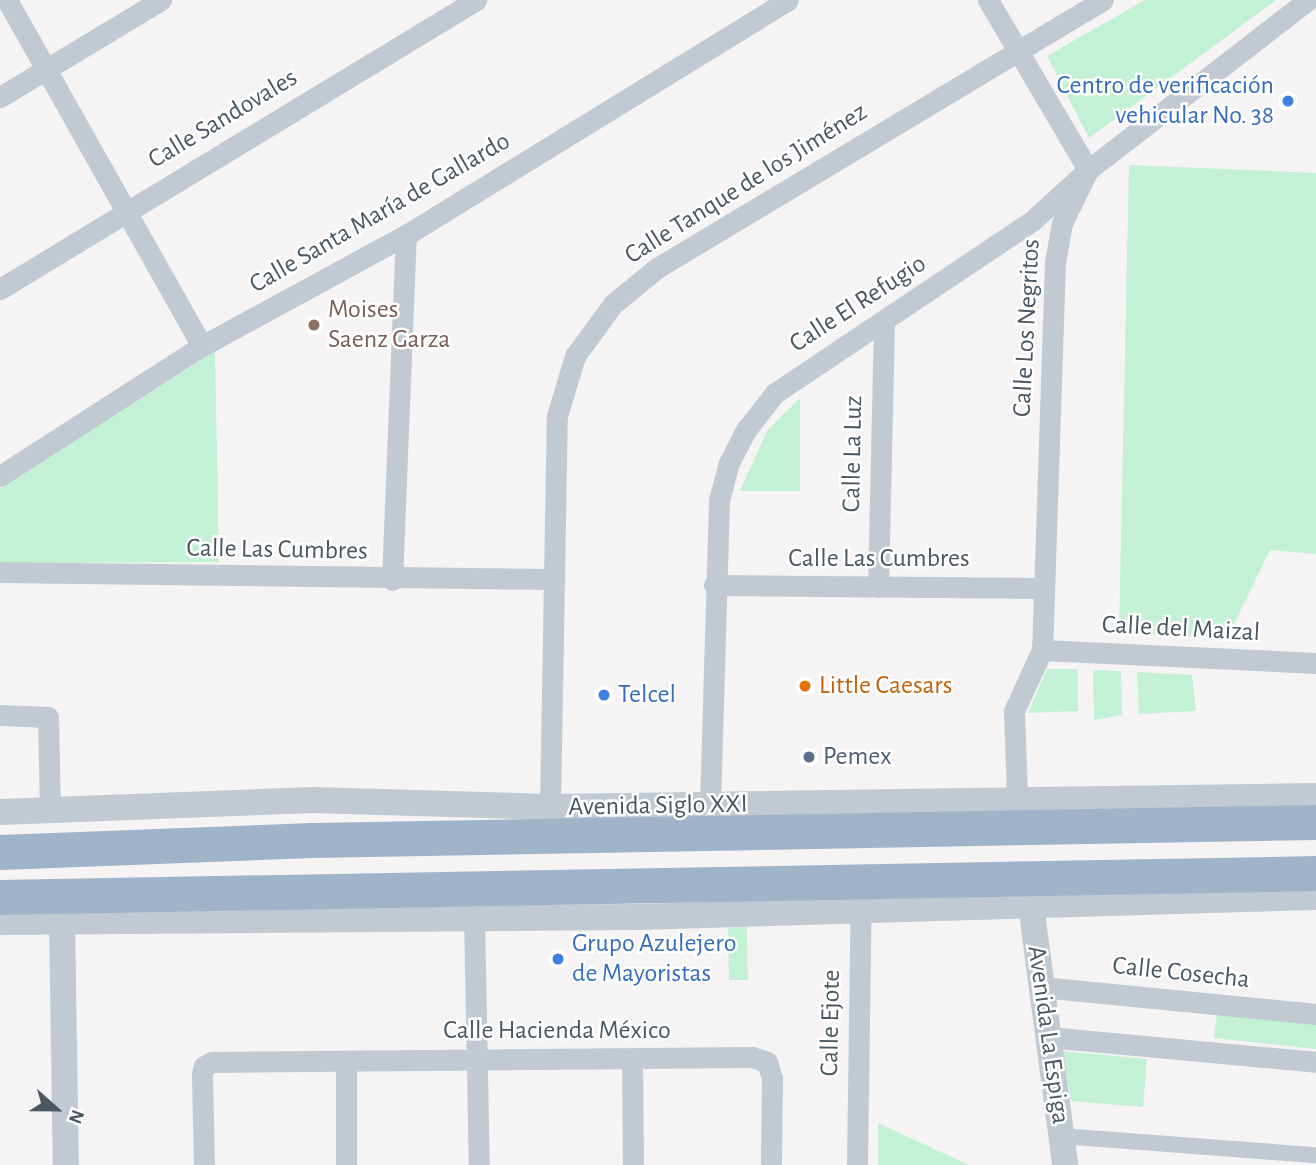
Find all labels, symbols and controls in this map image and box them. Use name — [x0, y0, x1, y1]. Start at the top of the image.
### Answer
street label: Calle Sandovales — [143, 62, 303, 176]
place label: Centro de verificación vehicular No. 38 — [1056, 70, 1274, 132]
marker: Centro de verificación vehicular No. 38 — [1280, 93, 1296, 109]
street label: Calle Tanque de los Jiménez — [619, 97, 873, 271]
street label: Calle Santa María de Gallardo — [244, 126, 516, 300]
street label: Calle Los Negritos — [1007, 238, 1047, 418]
street label: Calle El Refugio — [784, 248, 932, 360]
place label: Moises Saenz Garza — [328, 294, 450, 356]
marker: Moises Saenz Garza — [306, 317, 322, 333]
street label: Calle La Luz — [836, 395, 870, 513]
street label: Calle Las Cumbres — [186, 533, 368, 567]
street label: Calle Las Cumbres — [788, 543, 970, 575]
street label: Calle del Maizal — [1101, 609, 1261, 649]
place label: Little Caesars — [819, 670, 952, 702]
marker: Little Caesars — [797, 678, 813, 694]
place label: Telcel — [618, 679, 676, 711]
marker: Telcel — [596, 687, 612, 703]
place label: Pemex — [823, 741, 892, 773]
marker: Pemex — [801, 749, 817, 765]
street label: Avenida Siglo XXI — [568, 789, 748, 823]
place label: Grupo Azulejero de Mayoristas — [572, 928, 736, 990]
street label: Avenida La Espiga — [1020, 944, 1076, 1126]
street label: Calle Cosecha — [1111, 950, 1251, 996]
marker: Grupo Azulejero de Mayoristas — [550, 951, 566, 967]
street label: Calle Ejote — [814, 969, 848, 1077]
street label: Calle Hacienda México — [443, 1015, 671, 1047]
north arrow — [21, 1074, 91, 1144]
text: N — [65, 1107, 87, 1126]

